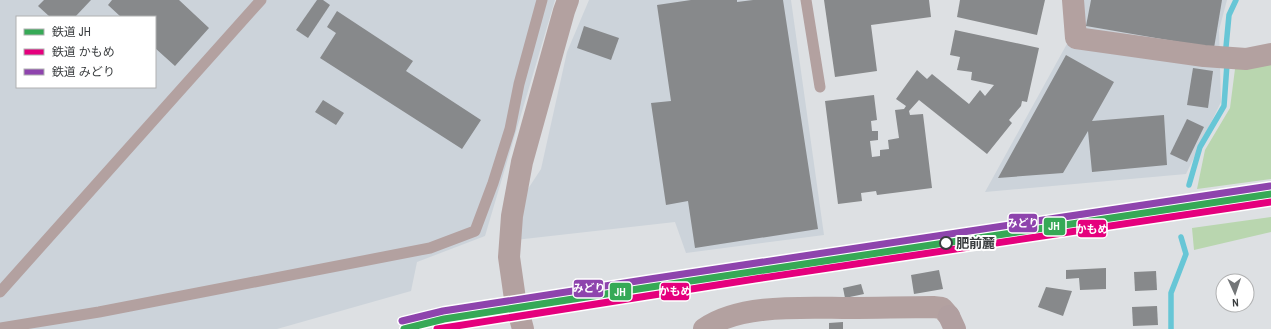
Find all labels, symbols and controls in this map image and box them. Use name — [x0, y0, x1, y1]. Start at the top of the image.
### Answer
legend — [16, 16, 156, 88]
text: 鉄道 JH — [52, 24, 91, 40]
text: 鉄道 かもめ — [52, 44, 115, 60]
text: 鉄道 みどり — [52, 64, 115, 80]
line badge: みどり — [1008, 213, 1038, 233]
text: みどり — [1007, 216, 1040, 230]
line badge: JH — [1043, 217, 1066, 236]
text: JH — [1048, 219, 1060, 233]
line badge: かもめ — [1077, 219, 1107, 238]
text: かもめ — [1076, 222, 1109, 236]
place label: 肥前麓 — [956, 235, 995, 252]
marker: 肥前麓 — [939, 236, 953, 250]
north arrow — [1215, 273, 1255, 313]
line badge: みどり — [573, 279, 604, 298]
text: みどり — [573, 281, 606, 295]
line badge: JH — [609, 282, 632, 301]
line badge: かもめ — [660, 282, 690, 301]
text: かもめ — [659, 284, 692, 298]
text: JH — [614, 285, 626, 299]
text: N — [1232, 296, 1239, 310]

